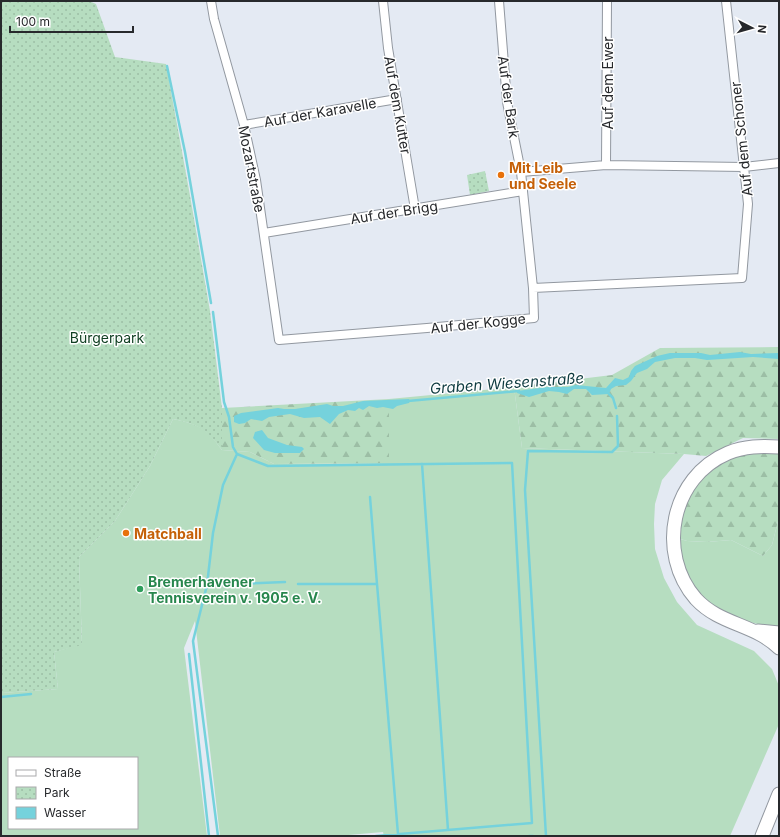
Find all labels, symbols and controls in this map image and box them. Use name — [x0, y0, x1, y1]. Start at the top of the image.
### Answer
scale bar — [10, 8, 133, 34]
north arrow — [732, 8, 772, 48]
text: 100 m — [16, 14, 50, 29]
text: N — [755, 24, 769, 34]
street label: Auf dem Ewer — [599, 36, 616, 130]
street label: Auf dem Kutter — [381, 55, 415, 155]
street label: Auf der Bark — [495, 55, 523, 140]
street label: Auf dem Schoner — [727, 81, 755, 197]
street label: Auf der Karavelle — [262, 94, 378, 130]
street label: Mozartstraße — [235, 124, 269, 214]
place label: Mit Leib und Seele — [509, 159, 577, 192]
marker: Mit Leib und Seele — [496, 170, 506, 180]
street label: Auf der Brigg — [349, 197, 439, 227]
street label: Auf der Kogge — [430, 310, 526, 336]
park label: Bürgerpark — [70, 329, 145, 346]
water label: Graben Wiesenstraße — [429, 368, 585, 398]
place label: Matchball — [134, 525, 202, 542]
marker: Matchball — [121, 528, 131, 538]
place label: Bremerhavener Tennisverein v. 1905 e. V. — [148, 573, 322, 606]
marker: Bremerhavener Tennisverein v. 1905 e. V. — [135, 584, 145, 594]
legend — [8, 757, 138, 829]
text: Straße — [44, 765, 81, 780]
text: Park — [44, 785, 70, 800]
text: Wasser — [44, 805, 87, 820]

